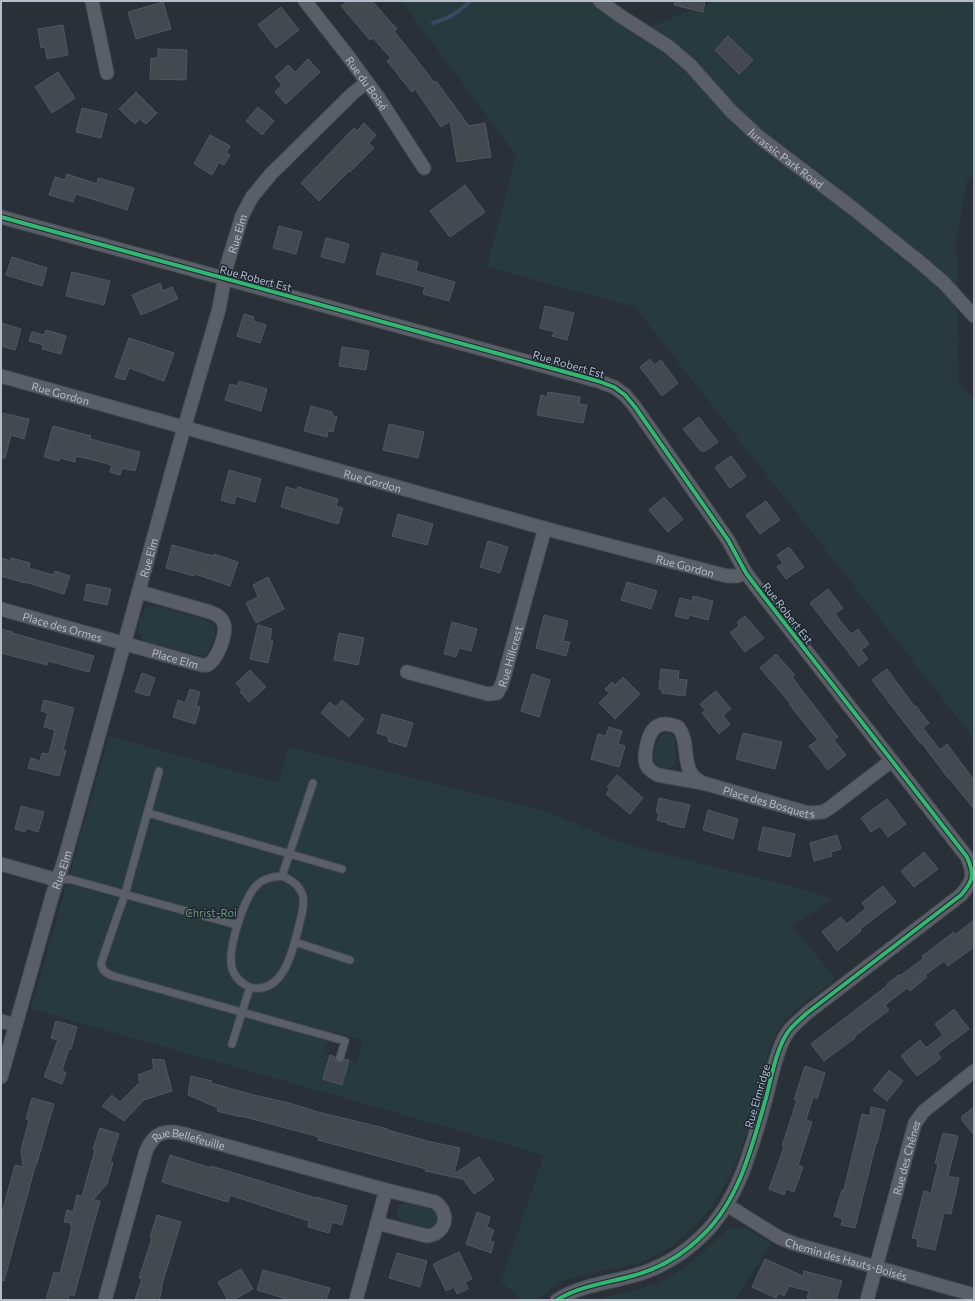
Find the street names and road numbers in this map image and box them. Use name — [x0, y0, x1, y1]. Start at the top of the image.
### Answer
street label: Rue du Boisé — [344, 53, 391, 112]
street label: Jurassic Park Road — [746, 125, 827, 191]
street label: Rue Elm — [225, 212, 249, 255]
street label: Rue Robert Est — [218, 262, 294, 294]
street label: Rue Robert Est — [532, 348, 607, 381]
street label: Rue Gordon — [30, 378, 91, 407]
street label: Rue Gordon — [342, 466, 403, 494]
street label: Rue Elm — [136, 536, 160, 579]
street label: Rue Gordon — [655, 551, 716, 579]
street label: Rue Robert Est — [760, 580, 816, 647]
street label: Place des Ormes — [21, 609, 104, 644]
street label: Rue Hillcrest — [495, 624, 524, 689]
street label: Place Elm — [151, 645, 200, 670]
street label: Place des Bosquets — [722, 783, 815, 820]
street label: Rue Elm — [48, 849, 73, 891]
street label: Rue Elmridge — [742, 1063, 772, 1129]
street label: Rue des Chênes — [889, 1116, 922, 1196]
street label: Rue Bellefeuille — [149, 1125, 227, 1152]
street label: Chemin des Hauts-Boisés — [783, 1234, 909, 1282]

